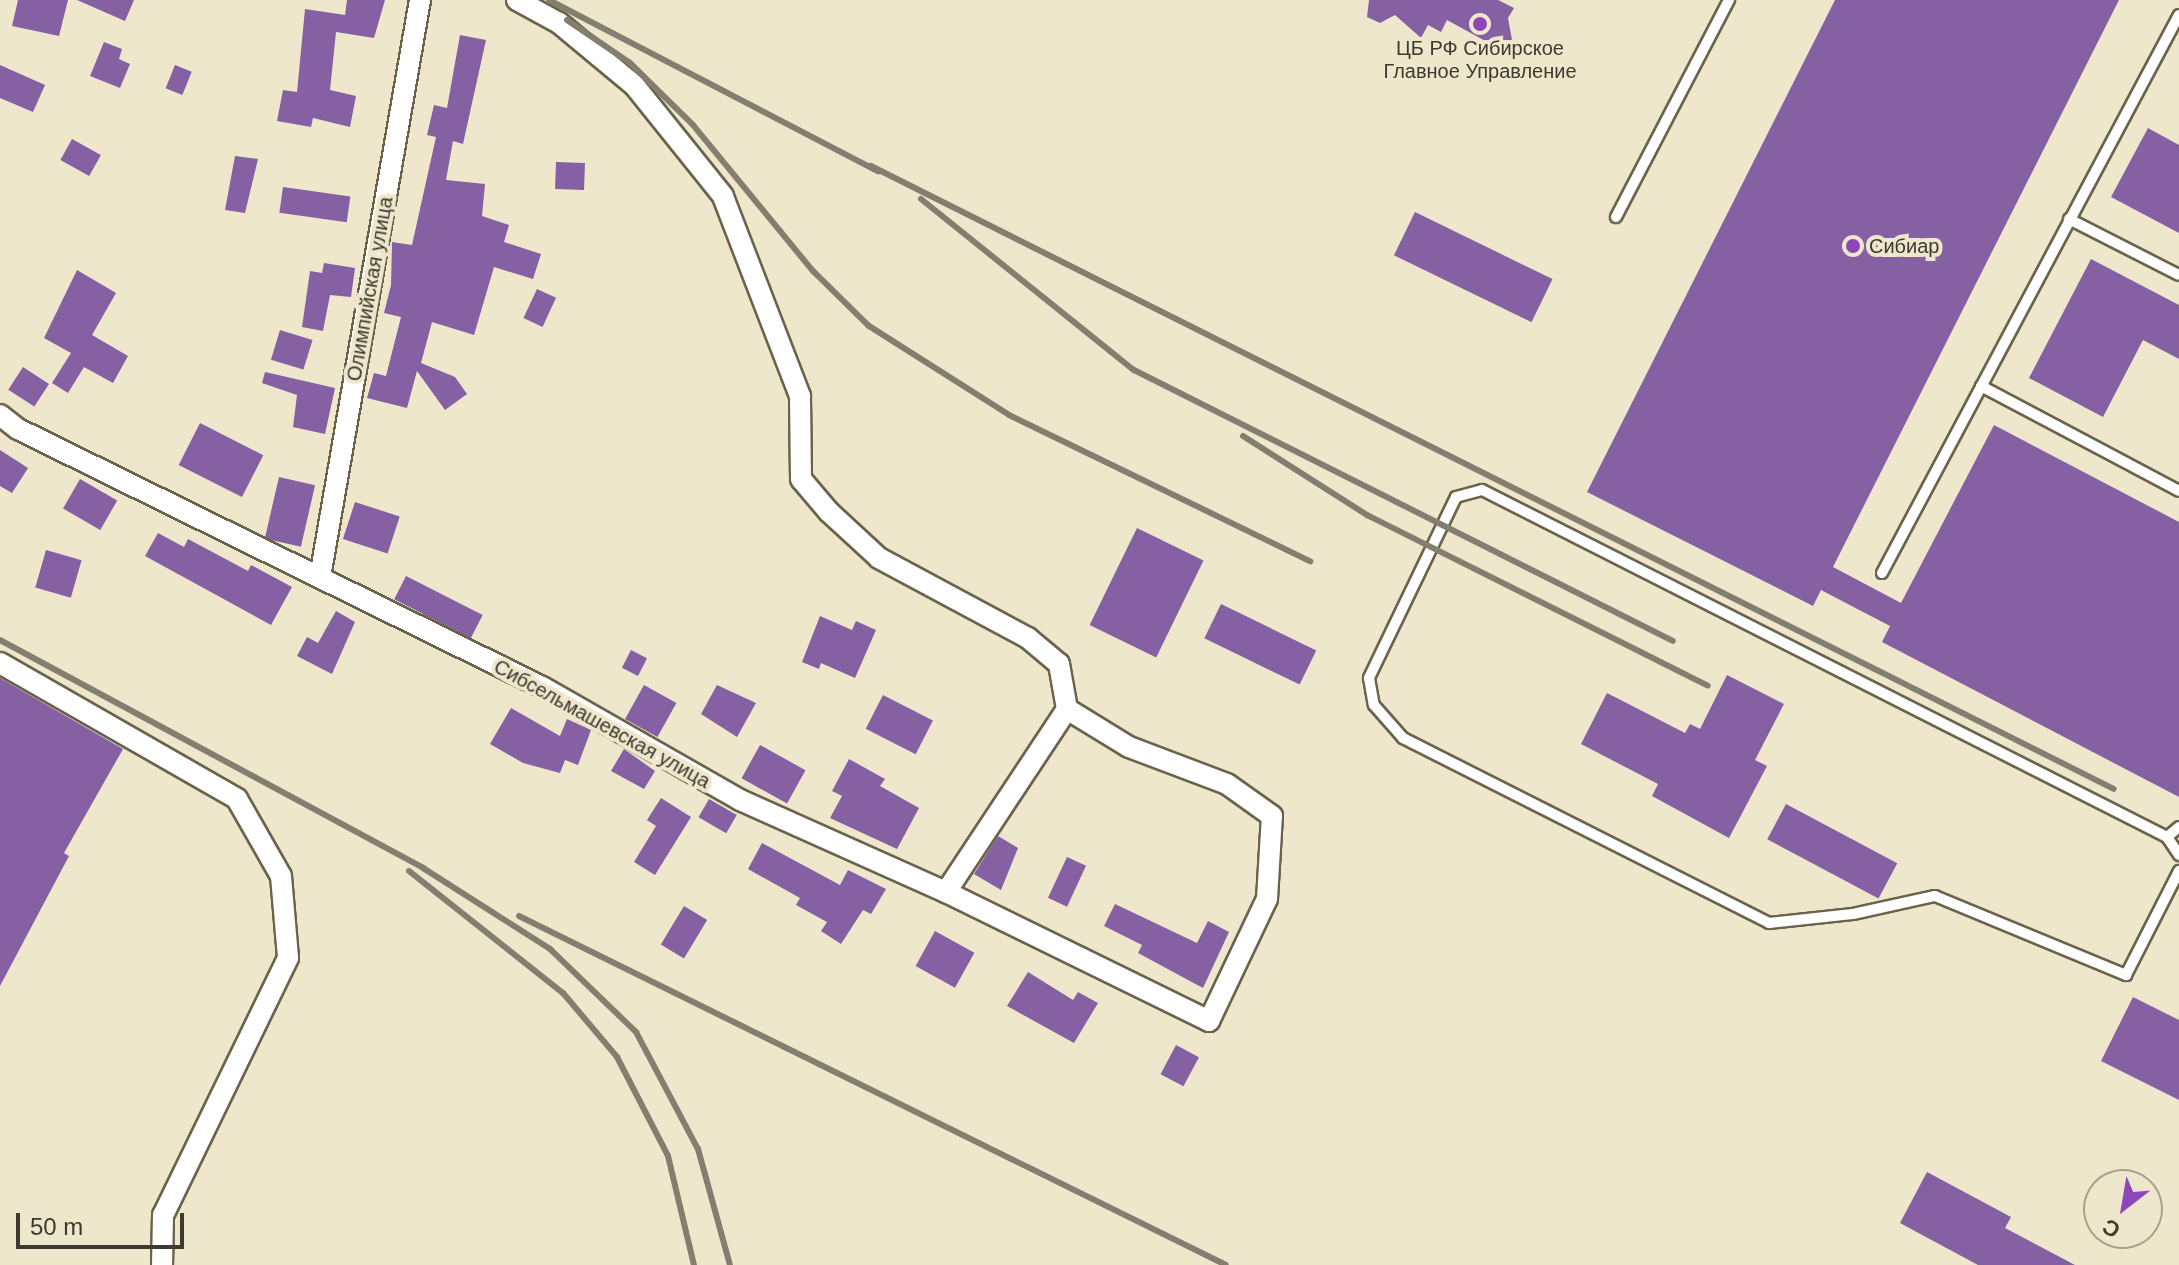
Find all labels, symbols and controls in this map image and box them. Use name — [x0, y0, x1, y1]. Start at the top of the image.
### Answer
marker: ЦБ РФ Сибирское Главное Управление — [1471, 15, 1489, 33]
place label: ЦБ РФ Сибирское Главное Управление — [1383, 36, 1577, 83]
street label: Олимпийская улица — [342, 195, 398, 383]
place label: Сибиар — [1869, 234, 1939, 258]
marker: Сибиар — [1844, 237, 1862, 255]
street label: Сибсельмашевская улица — [490, 654, 714, 794]
north arrow — [2083, 1169, 2163, 1249]
scale bar — [20, 1197, 188, 1247]
text: 50 m — [30, 1213, 83, 1240]
text: С — [2098, 1213, 2125, 1243]

